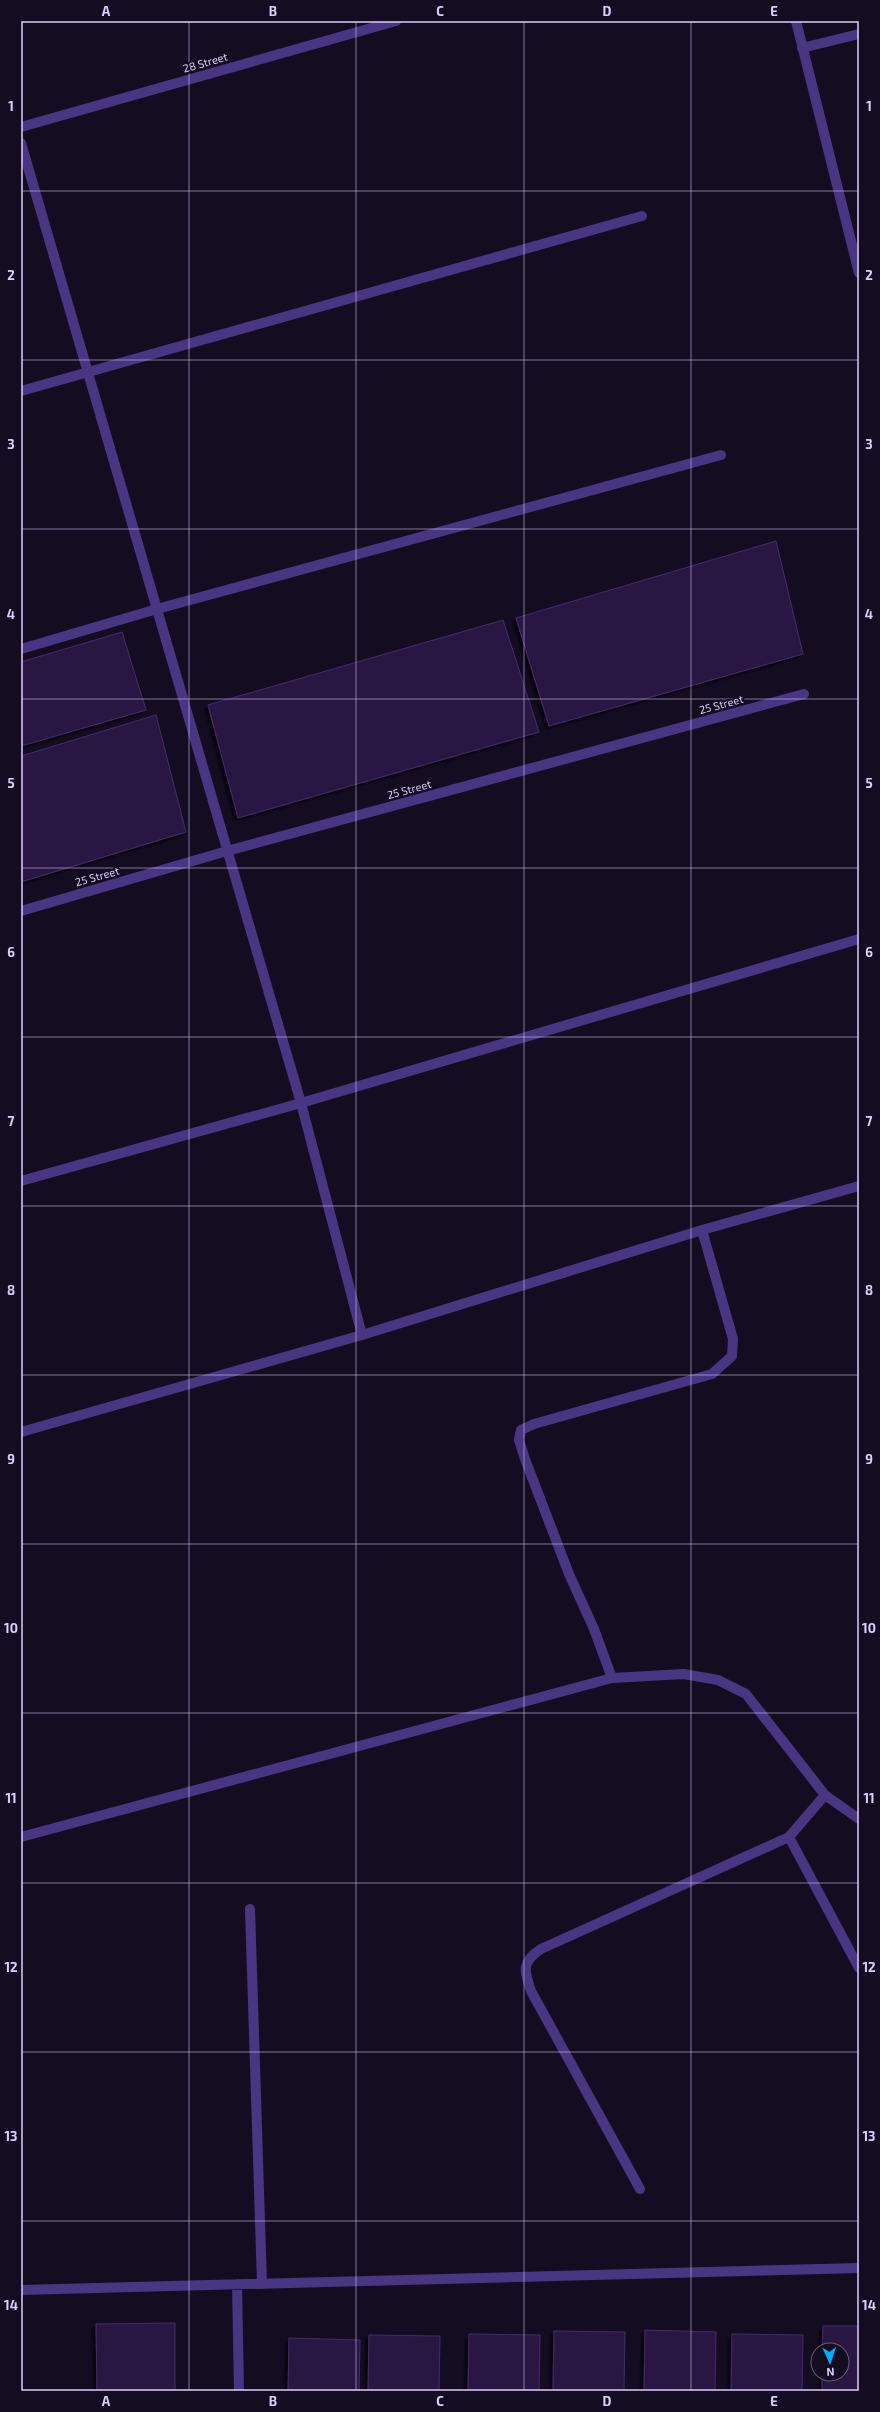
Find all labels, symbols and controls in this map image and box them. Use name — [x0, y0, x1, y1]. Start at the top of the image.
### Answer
text: A — [102, 3, 111, 19]
text: B — [269, 3, 277, 19]
text: C — [436, 3, 444, 19]
text: D — [603, 3, 612, 19]
text: E — [770, 3, 778, 19]
street label: 28 Street — [181, 49, 229, 75]
text: 1 — [8, 98, 14, 114]
text: 1 — [866, 98, 872, 114]
text: 2 — [7, 267, 15, 283]
text: 2 — [865, 267, 873, 283]
text: 3 — [7, 436, 15, 452]
text: 3 — [865, 436, 873, 452]
text: 4 — [7, 606, 15, 622]
text: 4 — [865, 606, 873, 622]
street label: 25 Street — [698, 692, 744, 716]
text: 5 — [7, 775, 15, 791]
text: 5 — [865, 775, 873, 791]
street label: 25 Street — [386, 777, 432, 801]
street label: 25 Street — [74, 864, 120, 888]
text: 6 — [7, 944, 15, 960]
text: 6 — [865, 944, 873, 960]
text: 7 — [8, 1113, 15, 1129]
text: 7 — [866, 1113, 873, 1129]
text: 8 — [7, 1282, 15, 1298]
text: 8 — [865, 1282, 873, 1298]
text: 9 — [7, 1451, 15, 1467]
text: 9 — [865, 1451, 873, 1467]
text: 10 — [4, 1620, 18, 1636]
text: 10 — [862, 1620, 876, 1636]
text: 11 — [5, 1790, 17, 1806]
text: 11 — [863, 1790, 875, 1806]
text: 12 — [4, 1959, 18, 1975]
text: 12 — [862, 1959, 876, 1975]
text: 13 — [5, 2128, 18, 2144]
text: 13 — [863, 2128, 876, 2144]
text: 14 — [4, 2297, 18, 2313]
text: 14 — [862, 2297, 876, 2313]
north arrow — [810, 2342, 850, 2382]
text: N — [826, 2366, 835, 2379]
text: A — [102, 2393, 111, 2409]
text: B — [269, 2393, 277, 2409]
text: C — [436, 2393, 444, 2409]
text: D — [603, 2393, 612, 2409]
text: E — [770, 2393, 778, 2409]

